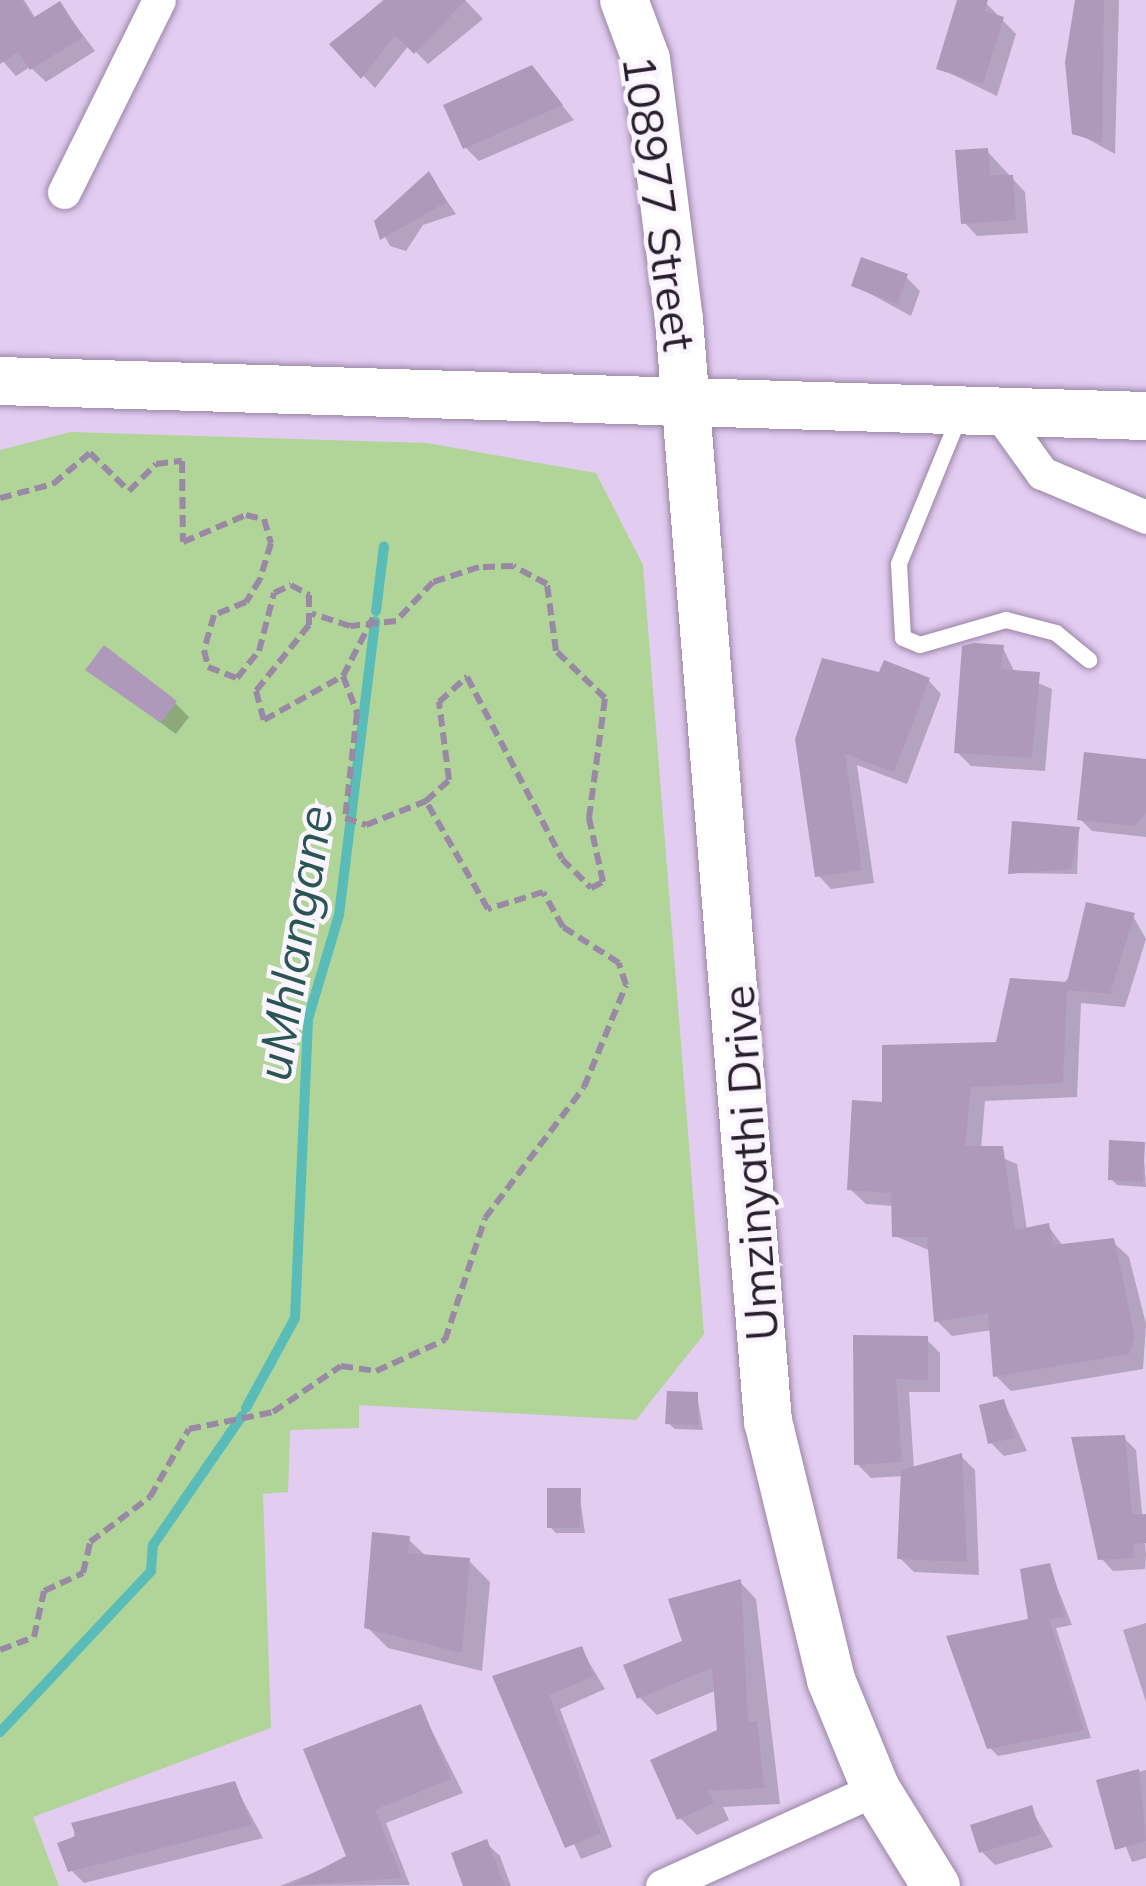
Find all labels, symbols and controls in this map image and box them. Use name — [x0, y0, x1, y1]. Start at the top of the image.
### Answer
street label: 108977 Street — [612, 52, 706, 354]
water label: uMhlangane — [244, 802, 344, 1084]
street label: Umzinyathi Drive — [711, 983, 789, 1343]

